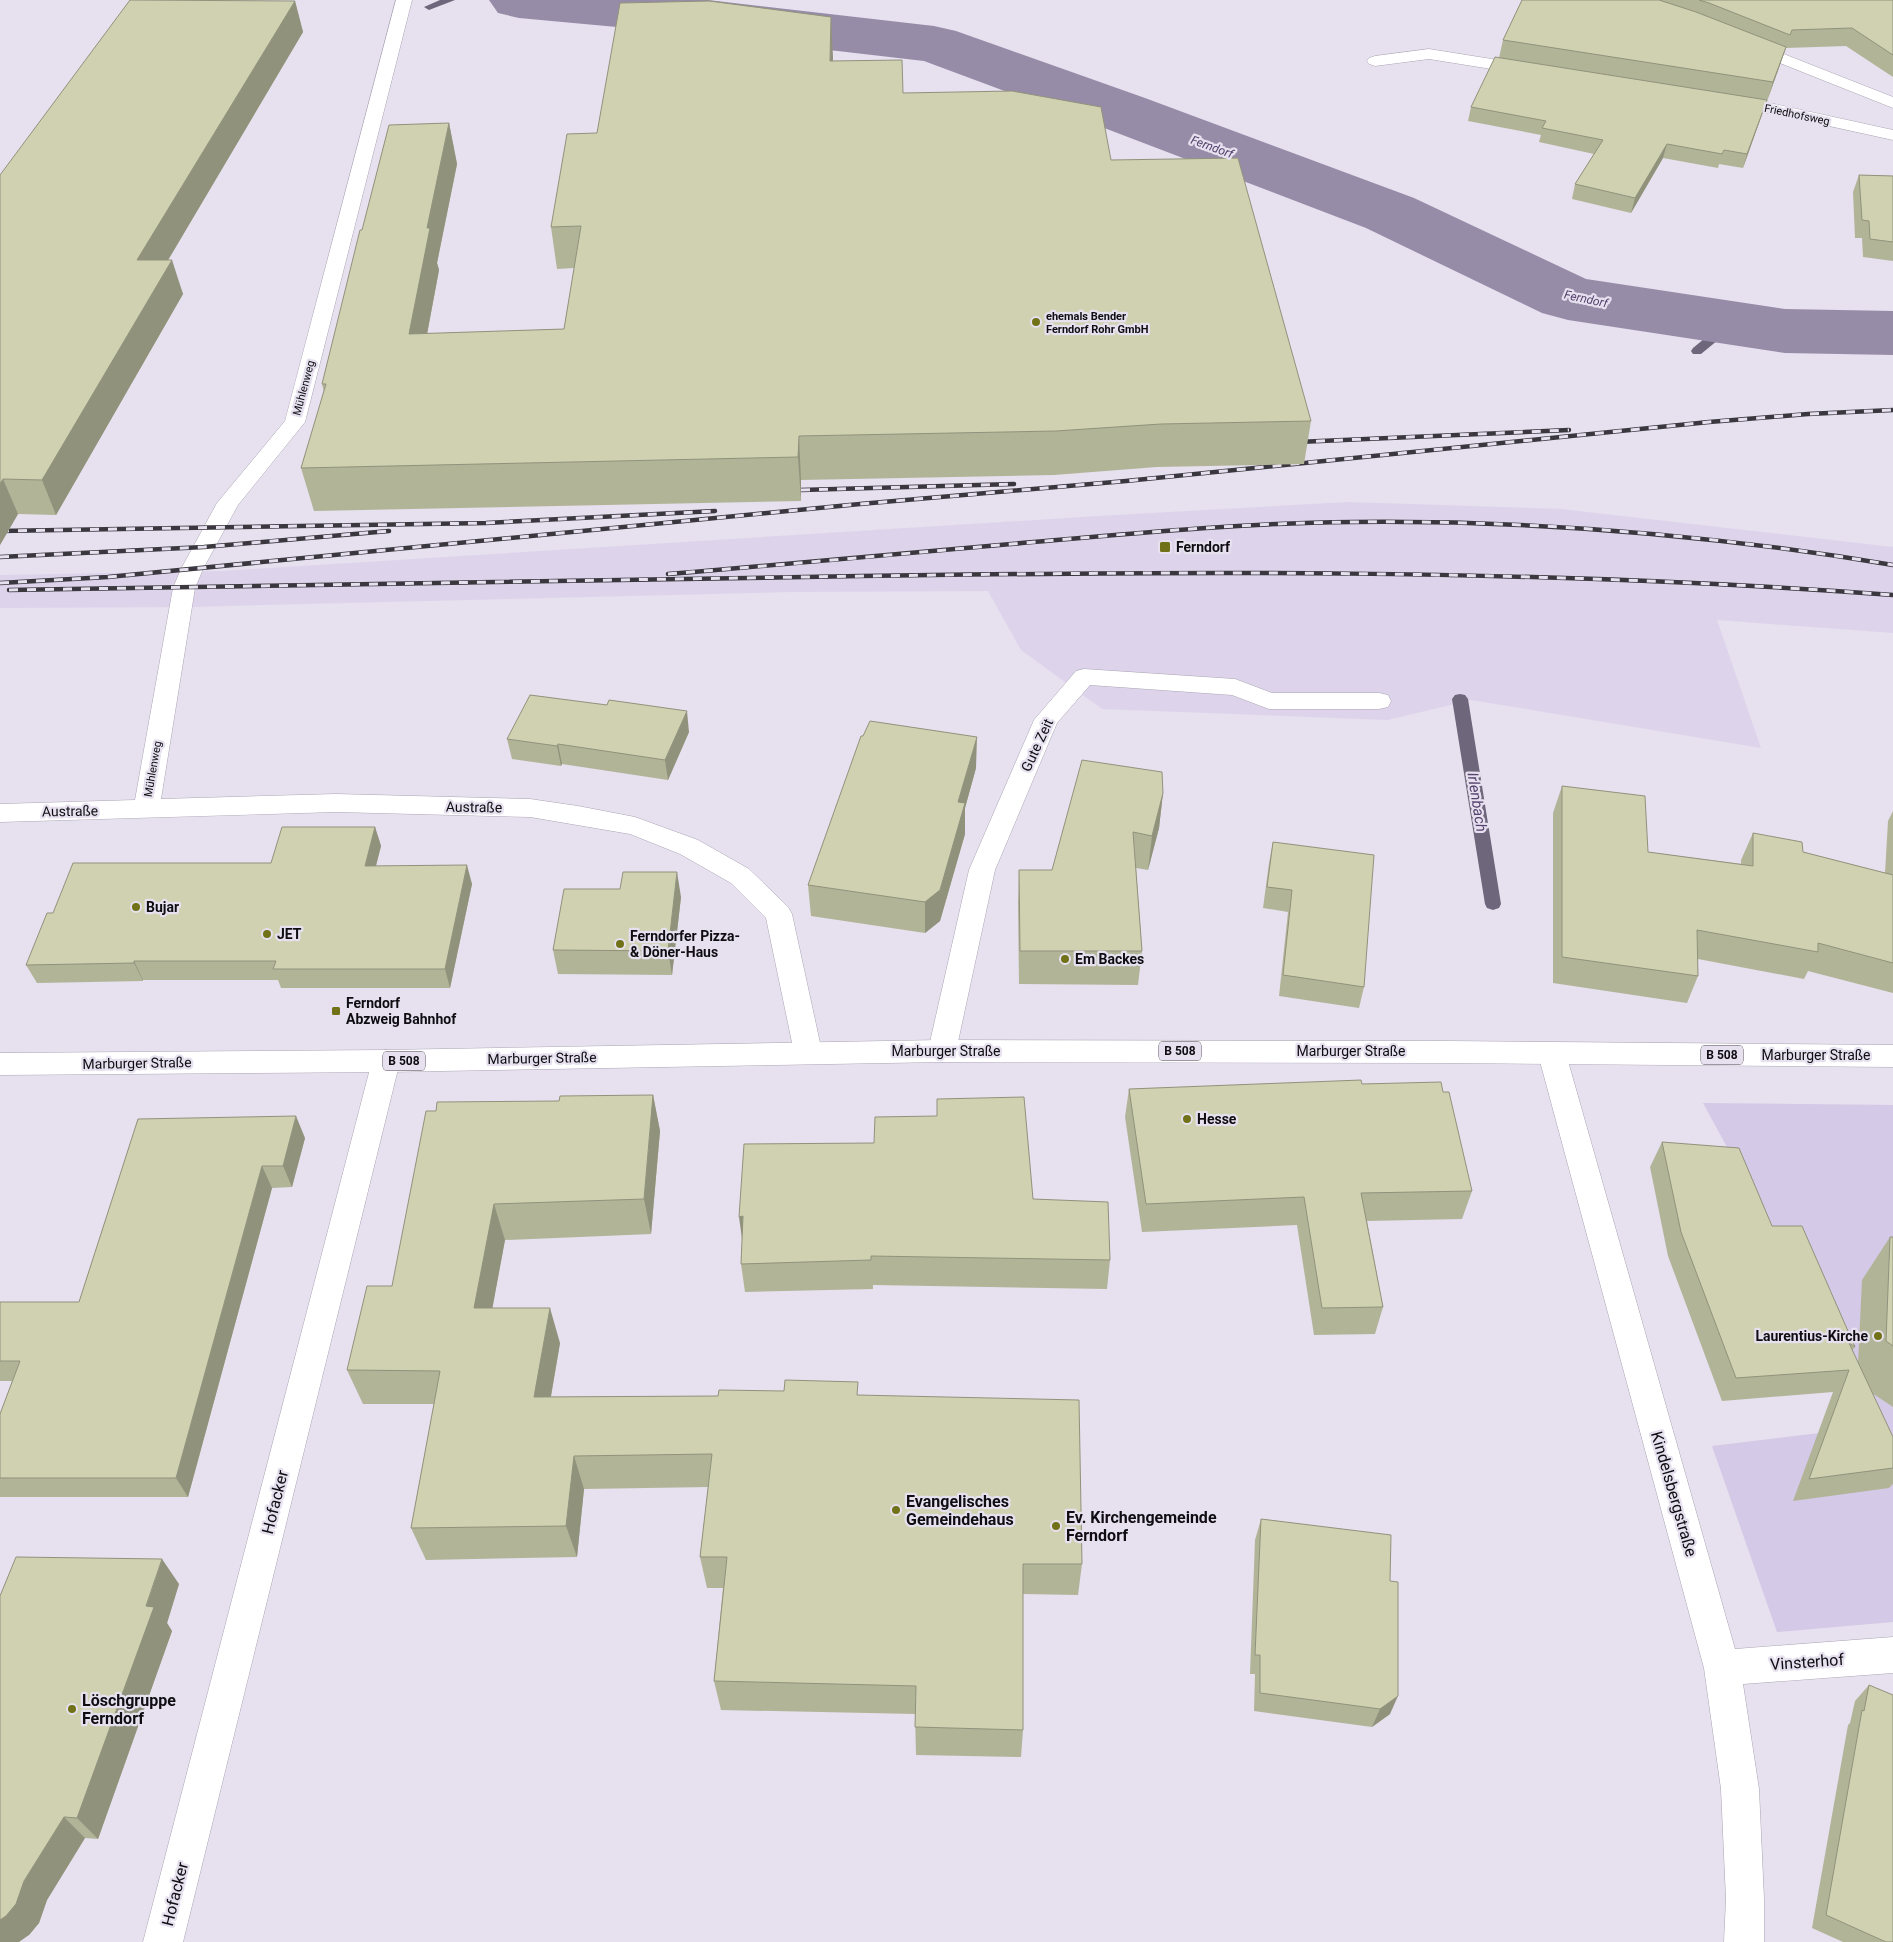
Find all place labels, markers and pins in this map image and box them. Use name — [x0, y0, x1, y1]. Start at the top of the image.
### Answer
place label: ehemals Bender Ferndorf Rohr GmbH — [1046, 310, 1149, 336]
marker: ehemals Bender Ferndorf Rohr GmbH — [1030, 316, 1042, 328]
place label: Ferndorf — [1176, 539, 1231, 555]
marker: Ferndorf — [1158, 540, 1172, 554]
place label: Bujar — [146, 899, 179, 915]
marker: Bujar — [130, 901, 142, 913]
place label: JET — [277, 926, 302, 942]
marker: JET — [261, 928, 273, 940]
place label: Ferndorfer Pizza- & Döner-Haus — [630, 928, 740, 960]
marker: Ferndorfer Pizza- & Döner-Haus — [614, 938, 626, 950]
place label: Em Backes — [1075, 951, 1144, 967]
marker: Em Backes — [1059, 953, 1071, 965]
place label: Ferndorf Abzweig Bahnhof — [346, 995, 457, 1027]
marker: Ferndorf Abzweig Bahnhof — [330, 1005, 342, 1017]
place label: Hesse — [1197, 1111, 1237, 1127]
marker: Hesse — [1181, 1113, 1193, 1125]
place label: Laurentius-Kirche — [1755, 1328, 1868, 1344]
marker: Laurentius-Kirche — [1872, 1330, 1884, 1342]
place label: Evangelisches Gemeindehaus — [906, 1492, 1014, 1529]
marker: Evangelisches Gemeindehaus — [890, 1504, 902, 1516]
place label: Ev. Kirchengemeinde Ferndorf — [1066, 1508, 1217, 1545]
marker: Ev. Kirchengemeinde Ferndorf — [1050, 1520, 1062, 1532]
place label: Löschgruppe Ferndorf — [82, 1691, 176, 1728]
marker: Löschgruppe Ferndorf — [66, 1703, 78, 1715]

